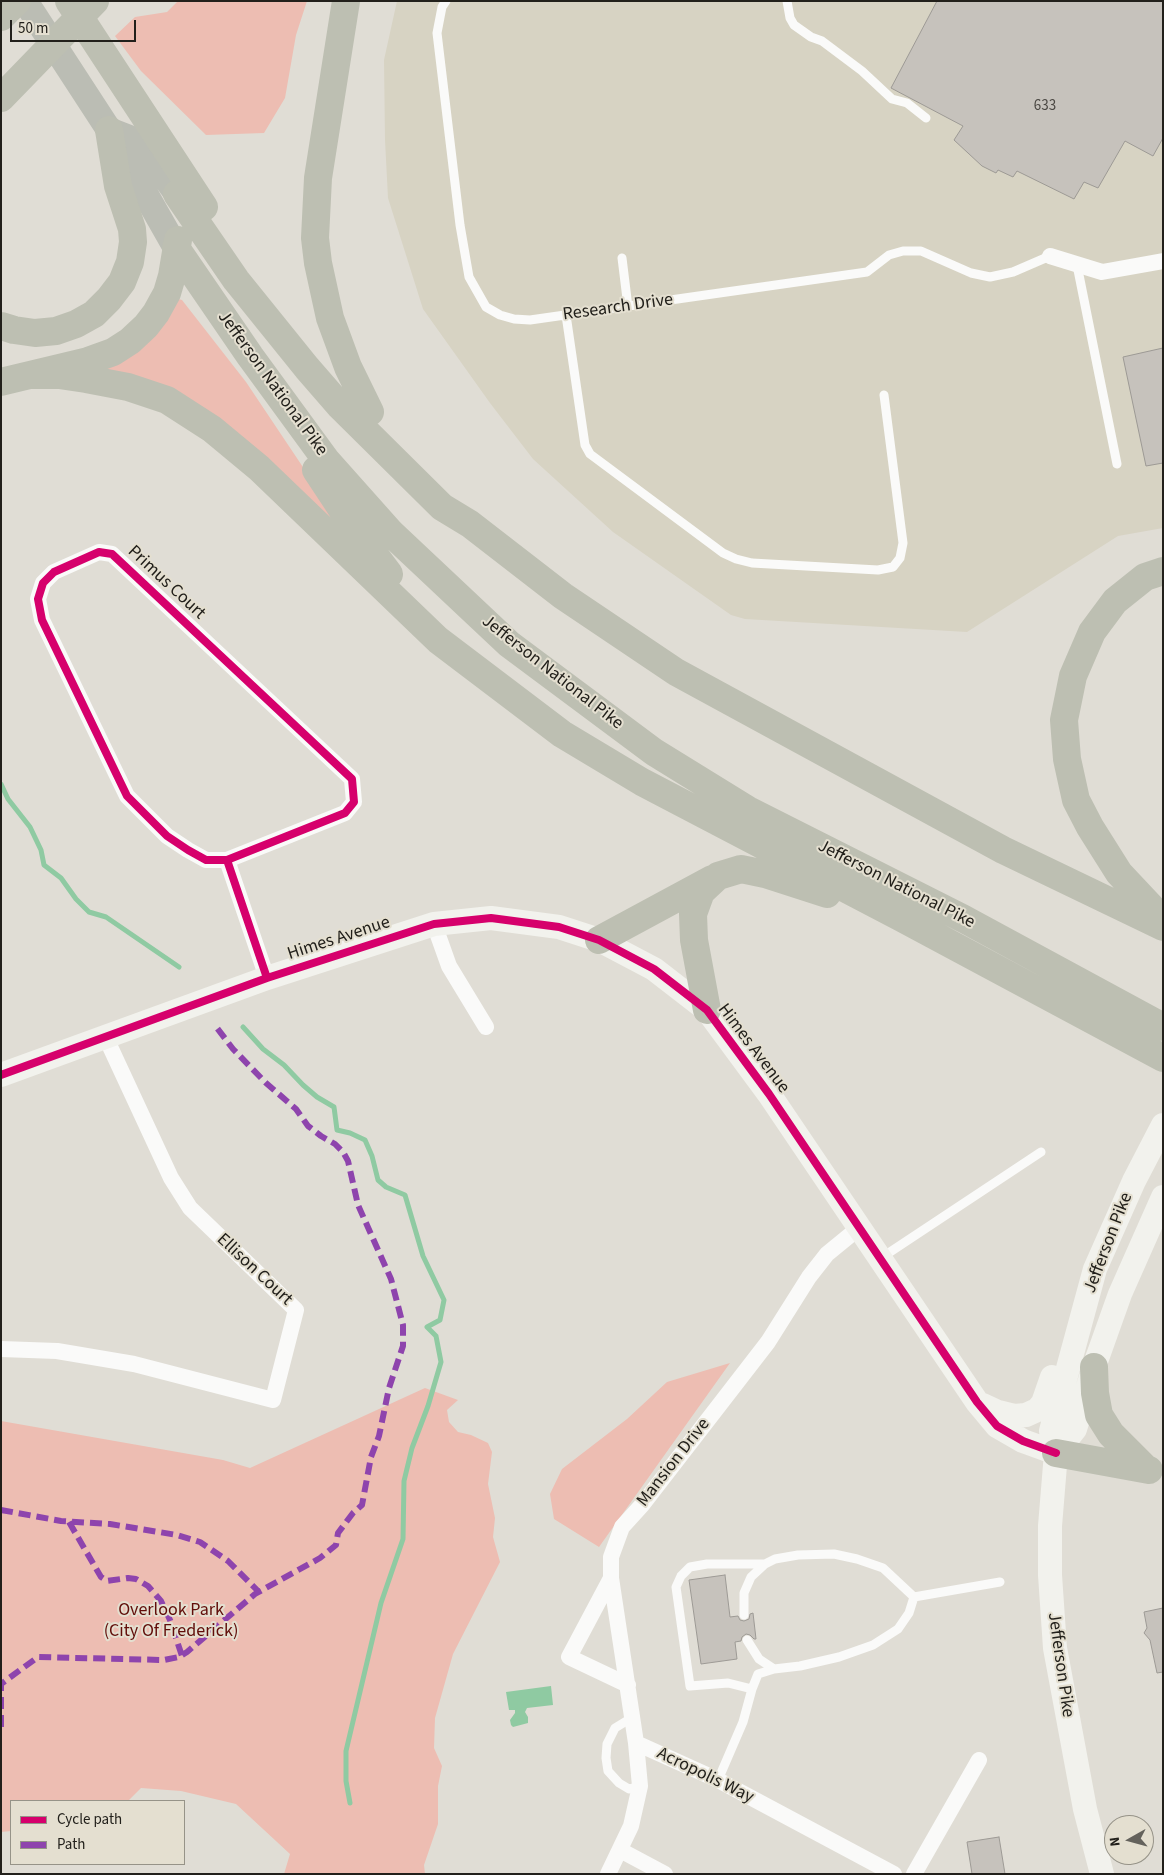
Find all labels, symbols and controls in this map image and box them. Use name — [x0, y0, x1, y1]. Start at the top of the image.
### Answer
scale bar — [12, 10, 139, 42]
text: 50 m — [18, 18, 48, 39]
house number: 633 — [1034, 98, 1056, 116]
street label: Research Drive — [562, 290, 674, 326]
street label: Jefferson National Pike — [212, 307, 332, 461]
street label: Primus Court — [122, 541, 210, 625]
street label: Jefferson National Pike — [477, 611, 627, 735]
street label: Jefferson National Pike — [814, 836, 978, 934]
street label: Himes Avenue — [285, 912, 393, 966]
street label: Himes Avenue — [712, 1000, 794, 1098]
street label: Jefferson Pike — [1080, 1190, 1138, 1296]
street label: Ellison Court — [212, 1229, 296, 1311]
street label: Mansion Drive — [633, 1415, 715, 1511]
park label: Overlook Park (City Of Frederick) — [104, 1600, 238, 1642]
street label: Jefferson Pike — [1042, 1611, 1078, 1719]
street label: Acropolis Way — [653, 1743, 757, 1809]
legend — [10, 1800, 185, 1865]
text: Cycle path — [57, 1809, 122, 1830]
north arrow — [1104, 1815, 1154, 1865]
text: Path — [57, 1834, 85, 1855]
text: N — [1105, 1836, 1126, 1848]

